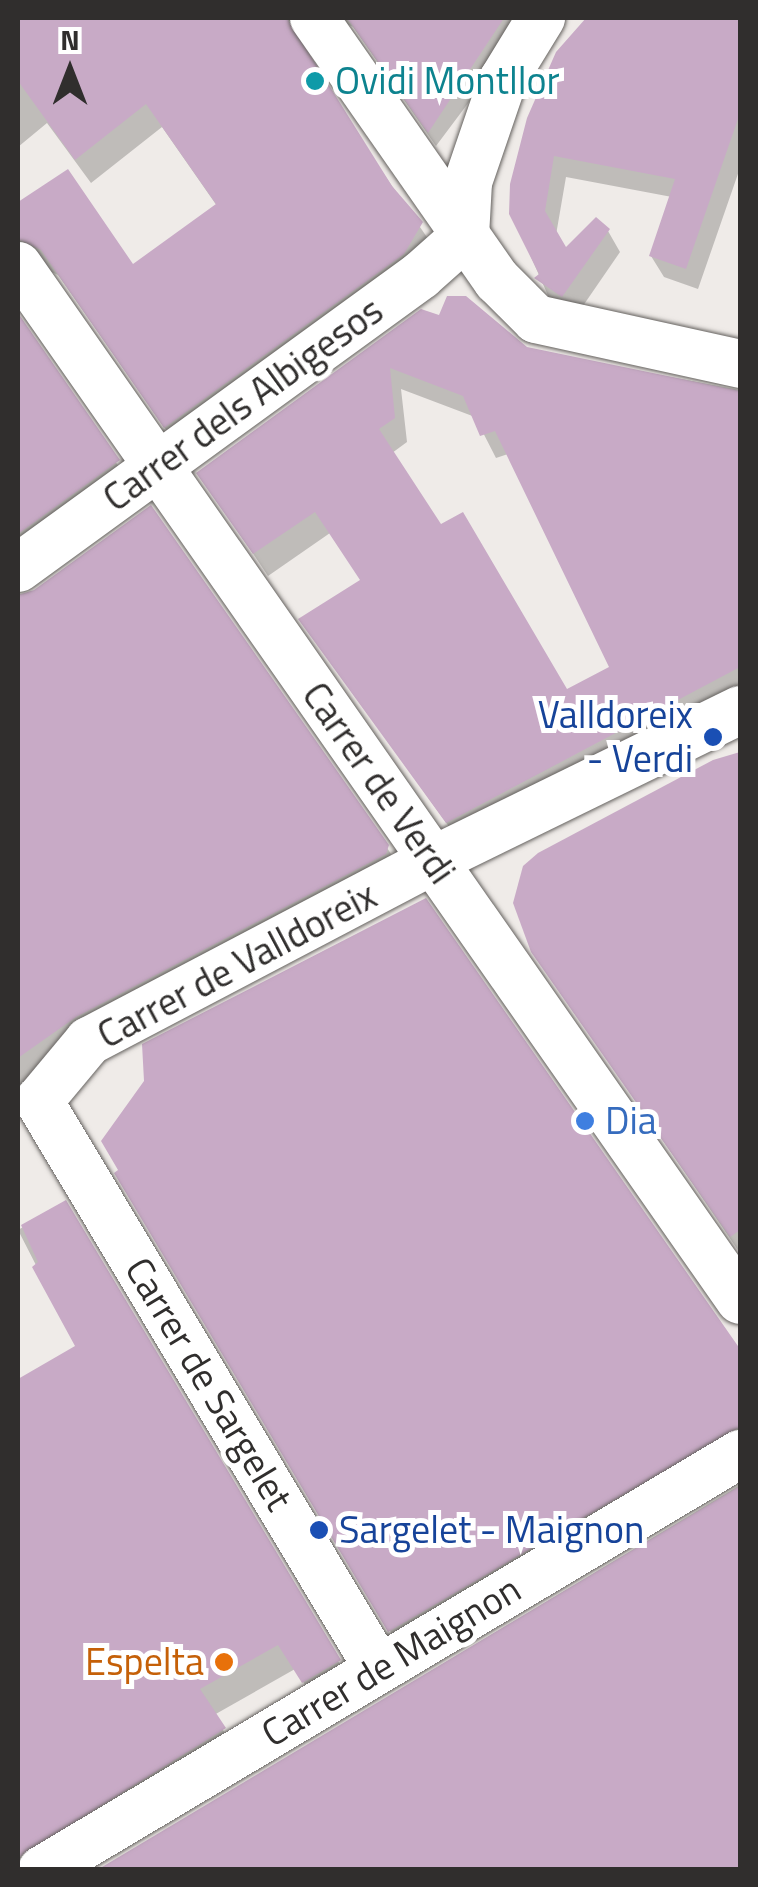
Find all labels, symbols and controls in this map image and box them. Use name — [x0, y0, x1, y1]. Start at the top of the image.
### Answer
text: N — [60, 18, 80, 61]
north arrow — [20, 20, 120, 120]
place label: Ovidi Montllor — [335, 58, 560, 104]
marker: Ovidi Montllor — [304, 70, 326, 92]
street label: Carrer dels Albigesos — [94, 287, 392, 521]
street label: Carrer de Verdi — [293, 674, 465, 892]
place label: Valldoreix - Verdi — [538, 692, 693, 782]
marker: Valldoreix - Verdi — [702, 726, 724, 748]
street label: Carrer de Valldoreix — [90, 872, 384, 1058]
place label: Dia — [605, 1098, 657, 1144]
marker: Dia — [574, 1110, 596, 1132]
street label: Carrer de Sargelet — [116, 1250, 302, 1518]
place label: Sargelet - Maignon — [339, 1507, 644, 1553]
marker: Sargelet - Maignon — [308, 1519, 330, 1541]
street label: Carrer de Maignon — [253, 1566, 529, 1756]
place label: Espelta — [85, 1639, 204, 1685]
marker: Espelta — [213, 1651, 235, 1673]

